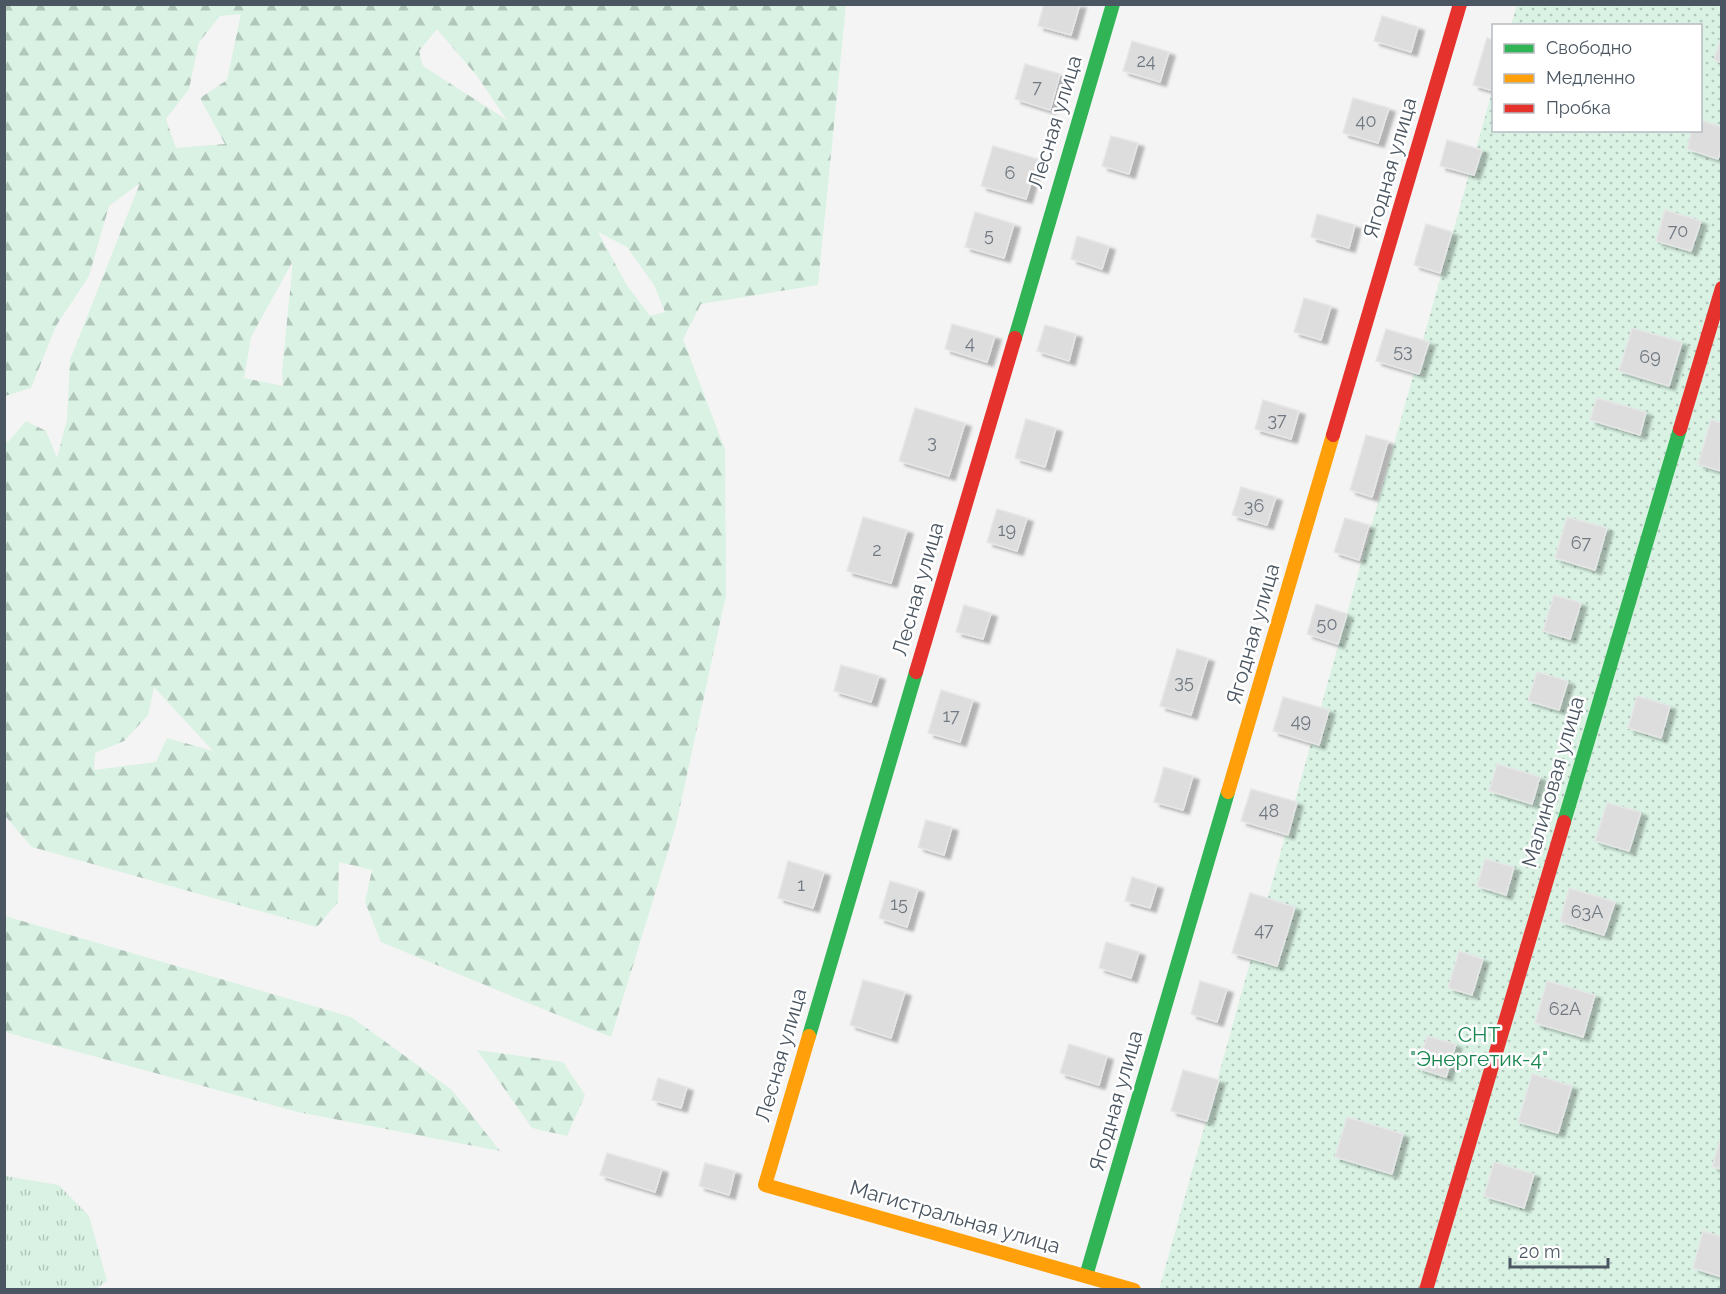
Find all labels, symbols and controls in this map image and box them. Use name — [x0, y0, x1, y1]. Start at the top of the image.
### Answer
legend — [1492, 24, 1702, 132]
text: Свободно — [1546, 37, 1632, 58]
house number: 24 — [1136, 50, 1156, 71]
street label: Лесная улица — [1022, 52, 1087, 191]
text: Медленно — [1546, 67, 1635, 88]
house number: 7 — [1032, 76, 1042, 97]
street label: Ягодная улица — [1357, 95, 1422, 241]
text: Пробка — [1546, 97, 1611, 118]
house number: 40 — [1356, 110, 1376, 131]
house number: 6 — [1005, 162, 1016, 183]
house number: 70 — [1668, 220, 1688, 241]
house number: 5 — [984, 224, 994, 245]
house number: 4 — [965, 332, 975, 353]
house number: 53 — [1393, 340, 1413, 361]
house number: 69 — [1639, 346, 1661, 367]
house number: 37 — [1267, 409, 1287, 430]
house number: 3 — [927, 431, 937, 452]
house number: 36 — [1244, 495, 1264, 516]
street label: Лесная улица — [886, 519, 949, 659]
house number: 19 — [998, 519, 1016, 540]
house number: 67 — [1571, 532, 1592, 553]
house number: 2 — [872, 539, 882, 560]
street label: Ягодная улица — [1220, 561, 1285, 707]
house number: 50 — [1317, 613, 1337, 634]
house number: 35 — [1174, 671, 1194, 692]
street label: Малиновая улица — [1516, 694, 1589, 870]
house number: 17 — [942, 705, 960, 726]
house number: 49 — [1291, 710, 1311, 731]
house number: 48 — [1259, 800, 1279, 821]
house number: 1 — [797, 874, 805, 895]
house number: 15 — [890, 893, 908, 914]
house number: 63А — [1571, 901, 1603, 922]
house number: 47 — [1254, 919, 1274, 940]
street label: Лесная улица — [749, 985, 812, 1125]
house number: 62А — [1549, 998, 1581, 1019]
park label: СНТ "Энергетик-4" — [1410, 1022, 1548, 1071]
street label: Ягодная улица — [1083, 1028, 1148, 1174]
street label: Магистральная улица — [847, 1175, 1063, 1259]
scale bar — [1510, 1231, 1608, 1269]
text: 20 m — [1519, 1241, 1561, 1262]

